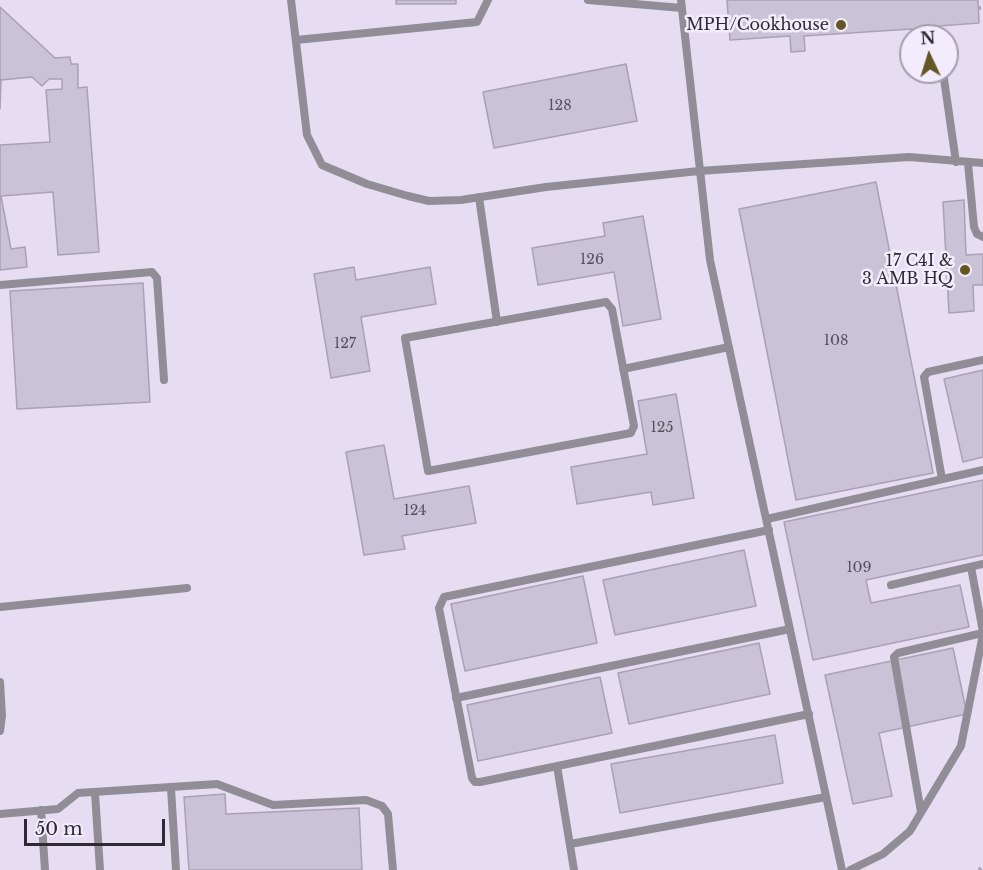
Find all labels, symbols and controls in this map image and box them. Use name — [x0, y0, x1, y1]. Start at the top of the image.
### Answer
place label: MPH/Cookhouse — [686, 15, 829, 35]
marker: MPH/Cookhouse — [834, 18, 848, 32]
north arrow — [899, 24, 959, 84]
text: N — [920, 28, 936, 49]
house number: 128 — [548, 98, 572, 114]
place label: 17 C4I & 3 AMB HQ — [862, 251, 953, 289]
house number: 126 — [580, 252, 604, 268]
marker: 17 C4I & 3 AMB HQ — [958, 263, 972, 277]
house number: 108 — [824, 333, 848, 349]
house number: 127 — [334, 336, 356, 352]
house number: 125 — [651, 420, 673, 436]
house number: 124 — [403, 503, 427, 519]
house number: 109 — [846, 560, 872, 576]
scale bar — [27, 807, 168, 845]
text: 50 m — [35, 818, 83, 840]

